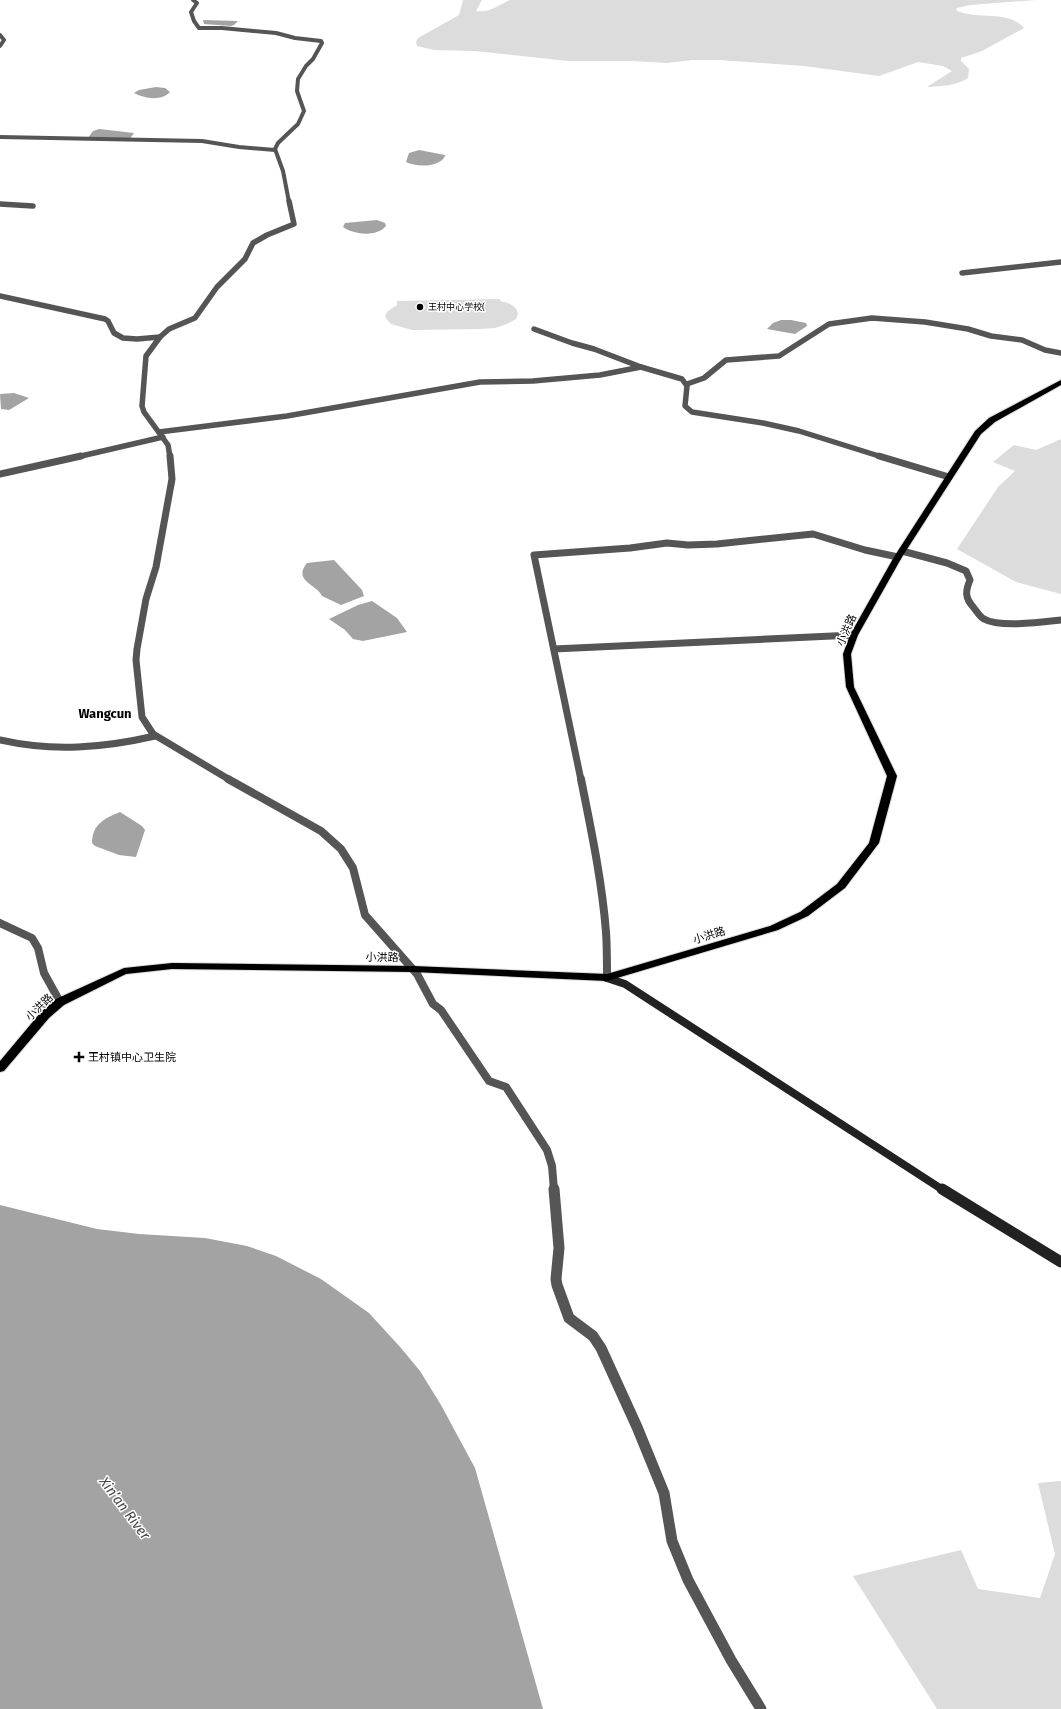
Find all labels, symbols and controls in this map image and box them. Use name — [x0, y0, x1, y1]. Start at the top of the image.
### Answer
place label: 王村中心学校( — [428, 301, 485, 312]
marker: 王村中心学校( — [415, 302, 425, 312]
street label: 小洪路 — [834, 612, 859, 648]
district label: Wangcun — [78, 706, 132, 721]
street label: 小洪路 — [691, 924, 727, 947]
street label: 小洪路 — [365, 951, 399, 964]
street label: 小洪路 — [23, 991, 56, 1023]
marker: 王村镇中心卫生院 — [73, 1051, 85, 1063]
place label: 王村镇中心卫生院 — [88, 1051, 176, 1064]
water label: Xin’an River — [95, 1473, 154, 1543]

